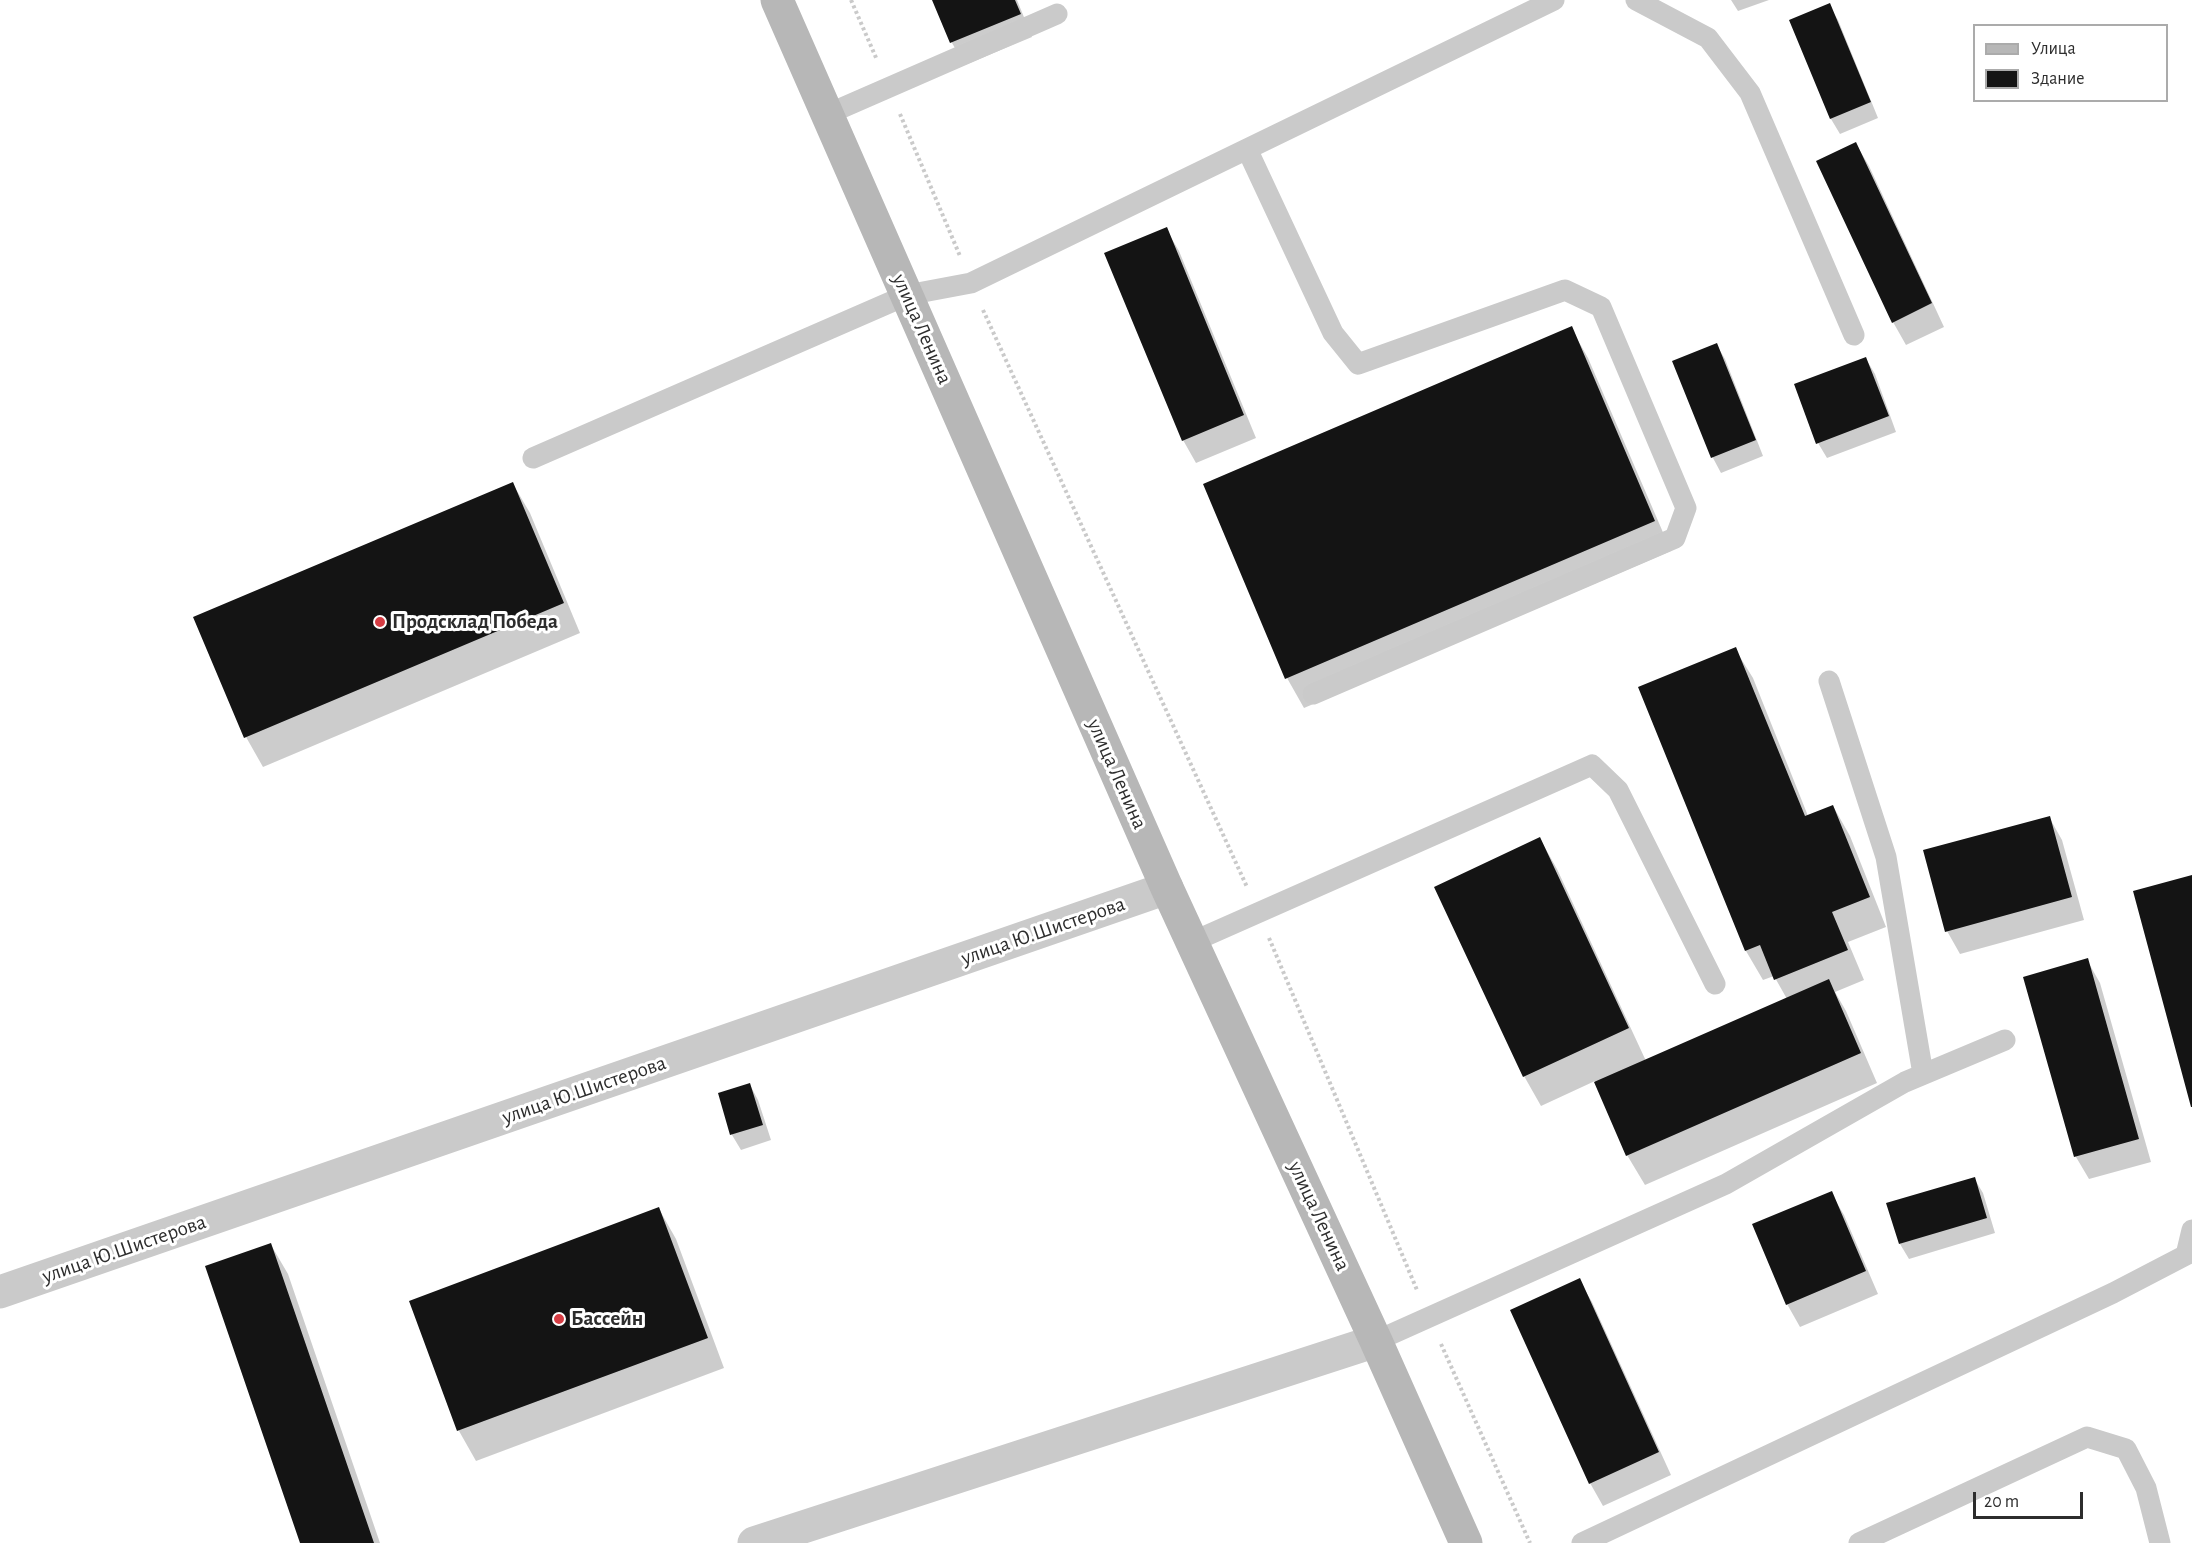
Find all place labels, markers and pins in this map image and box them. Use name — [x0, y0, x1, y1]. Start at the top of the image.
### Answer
place label: Продсклад Победа — [392, 609, 558, 635]
marker: Продсклад Победа — [373, 615, 387, 629]
place label: Бассейн — [571, 1306, 643, 1332]
marker: Бассейн — [552, 1312, 566, 1326]

